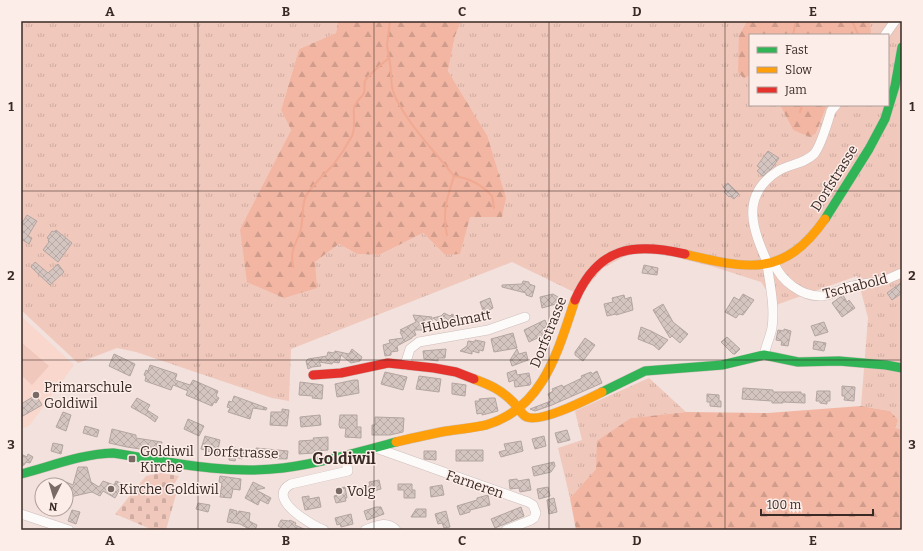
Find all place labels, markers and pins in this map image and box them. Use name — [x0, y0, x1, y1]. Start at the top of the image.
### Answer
place label: Primarschule Goldiwil — [44, 379, 132, 412]
marker: Primarschule Goldiwil — [31, 390, 41, 400]
place label: Goldiwil Kirche — [140, 443, 194, 476]
marker: Goldiwil Kirche — [127, 454, 137, 464]
place label: Kirche Goldiwil — [119, 481, 219, 498]
place label: Volg — [347, 483, 376, 500]
marker: Kirche Goldiwil — [106, 484, 116, 494]
marker: Volg — [334, 486, 344, 496]

